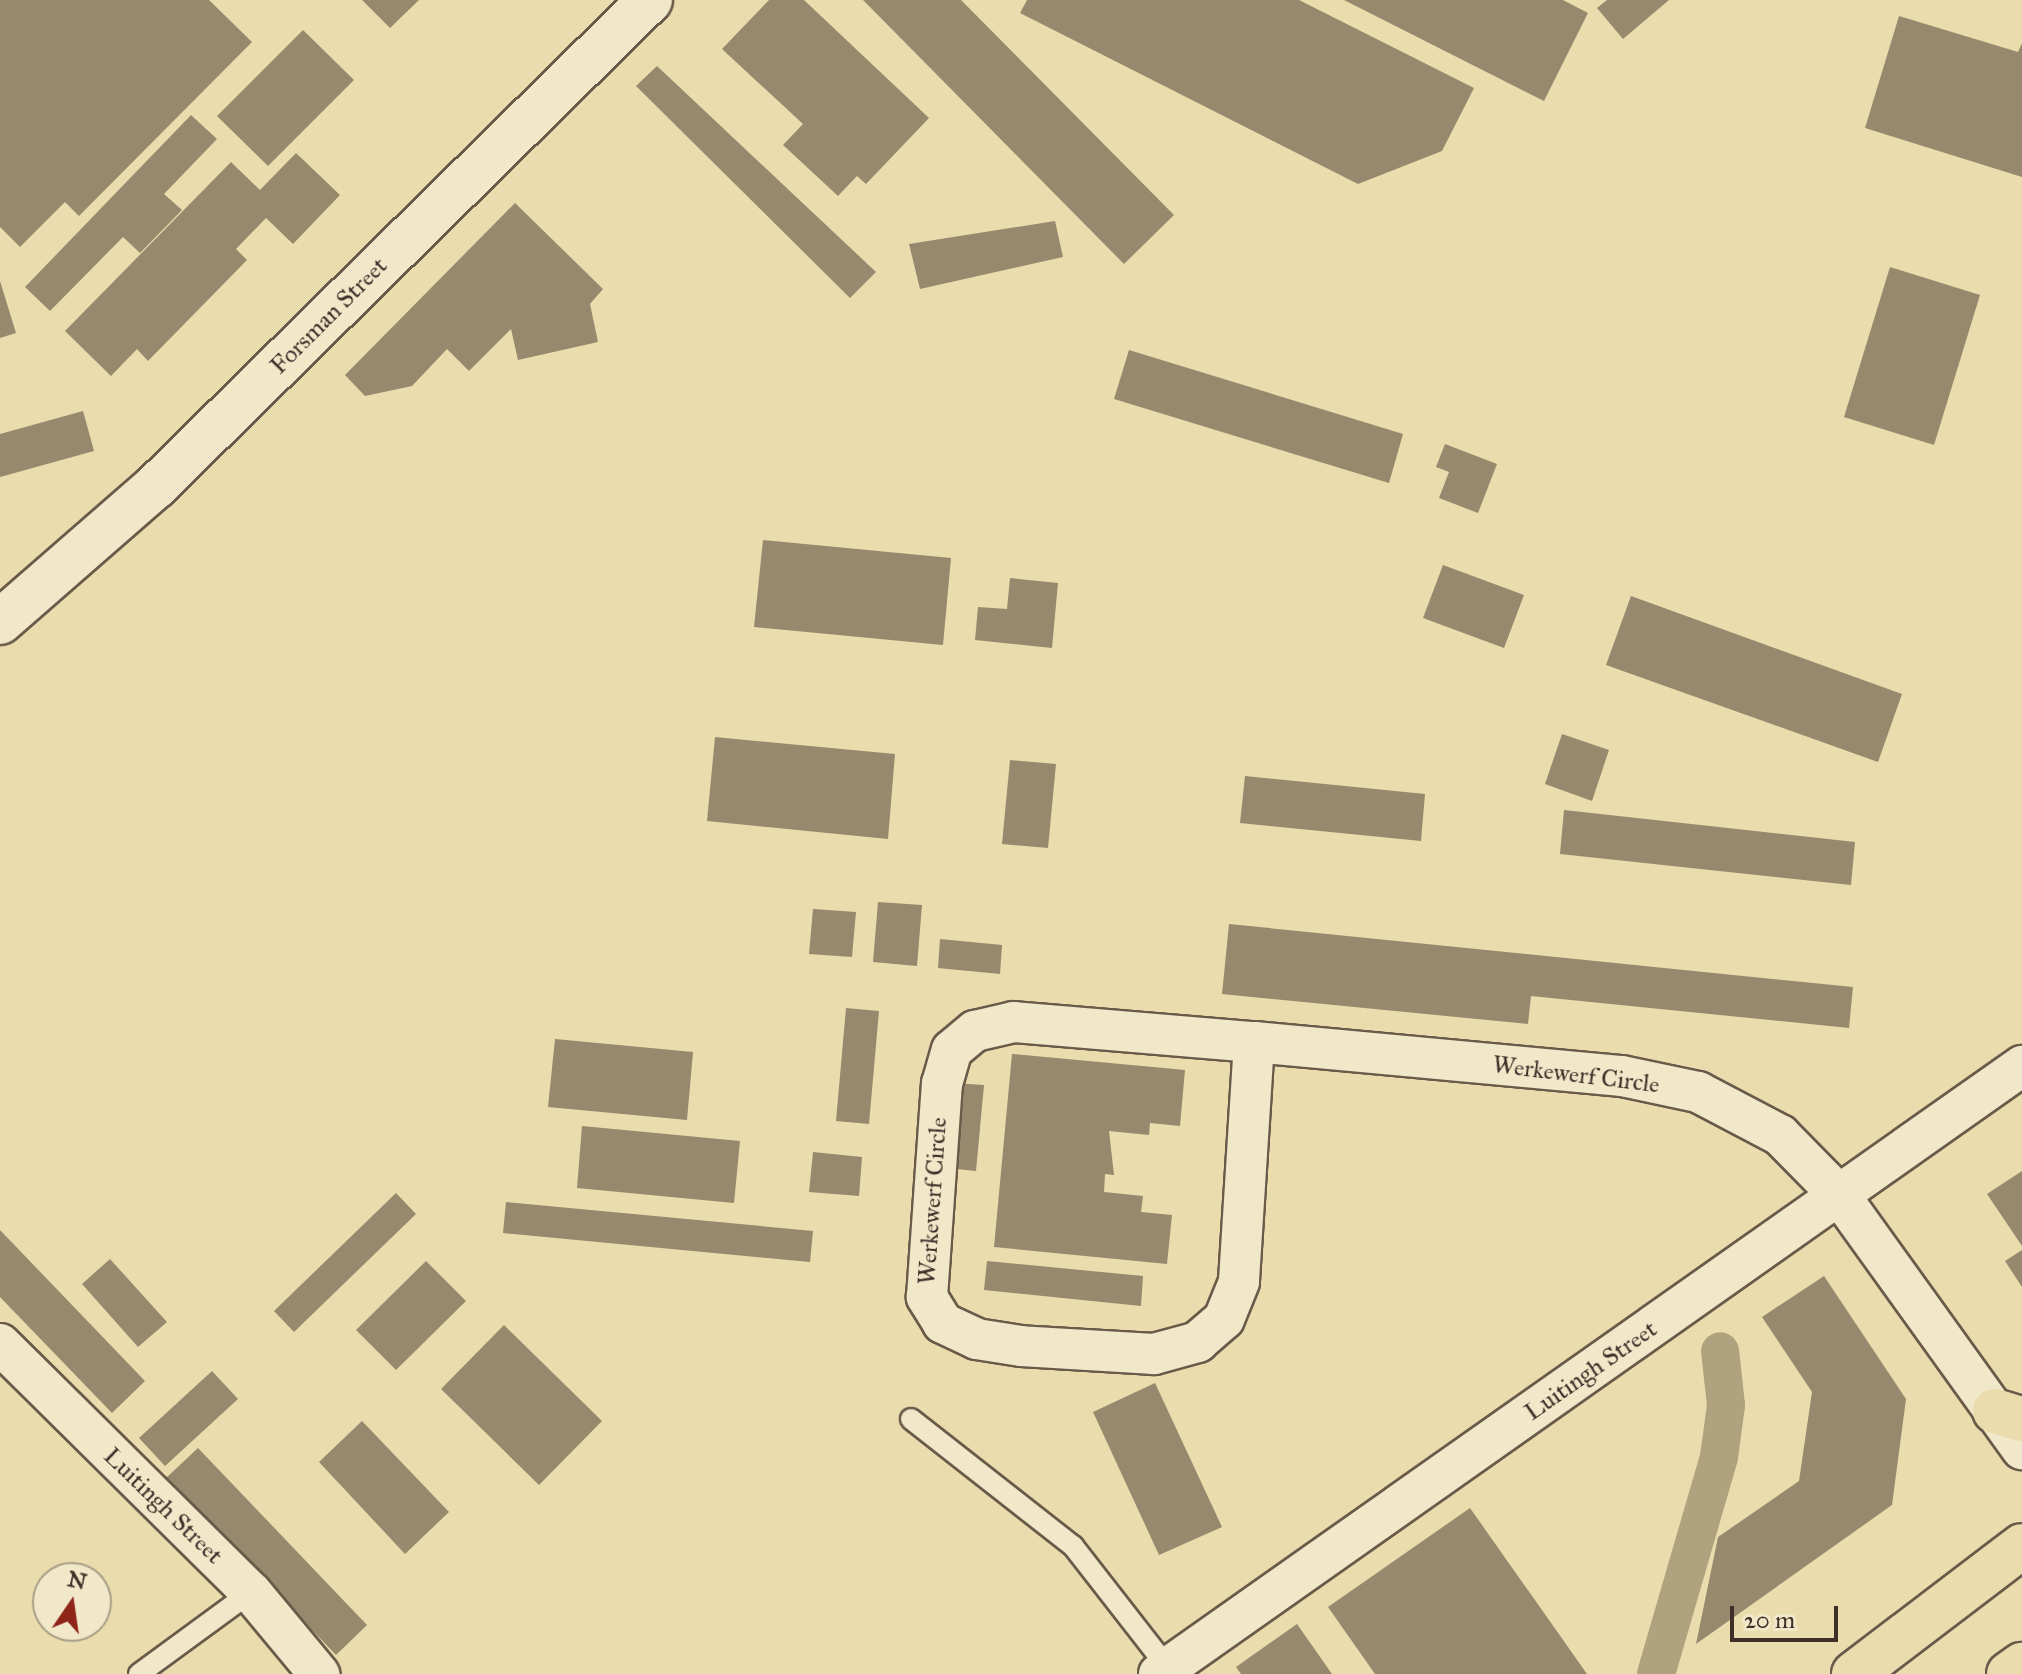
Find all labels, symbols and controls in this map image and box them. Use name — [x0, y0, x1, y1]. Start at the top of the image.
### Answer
street label: Forsman Street — [265, 252, 393, 380]
street label: Werkewerf Circle — [1491, 1050, 1661, 1100]
street label: Werkewerf Circle — [913, 1116, 953, 1286]
street label: Luitingh Street — [1520, 1315, 1662, 1427]
street label: Luitingh Street — [97, 1442, 229, 1570]
north arrow — [32, 1562, 112, 1642]
text: N — [65, 1565, 89, 1595]
scale bar — [1734, 1590, 1842, 1640]
text: 20 m — [1744, 1605, 1795, 1635]

